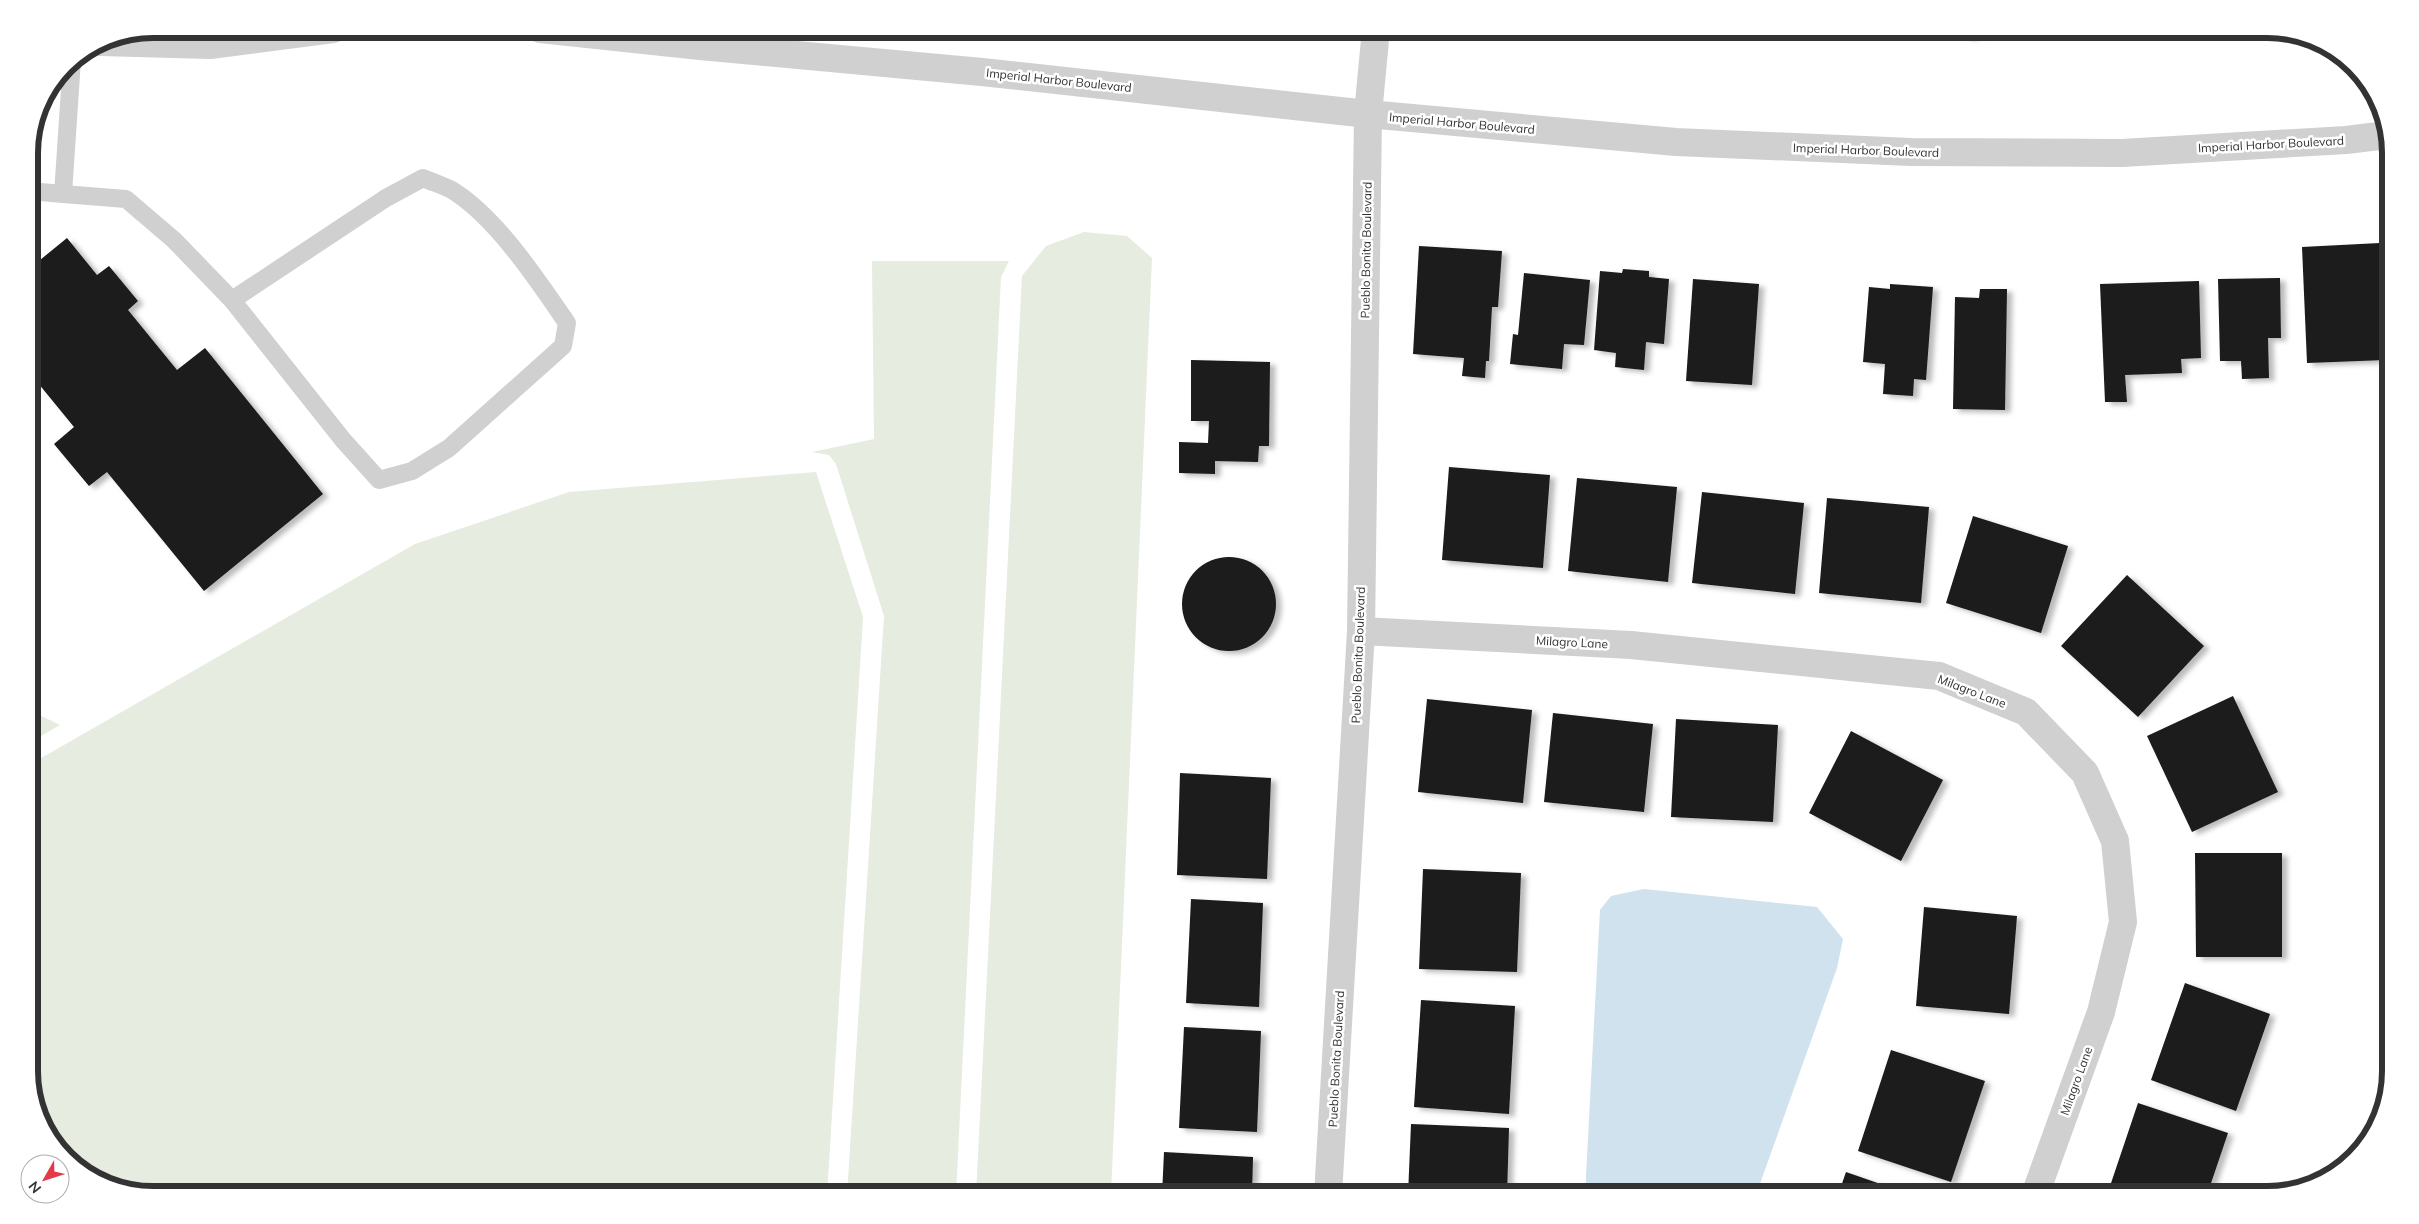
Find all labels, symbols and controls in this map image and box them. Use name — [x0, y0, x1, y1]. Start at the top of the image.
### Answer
street label: Imperial Harbor Boulevard — [985, 65, 1133, 95]
street label: Imperial Harbor Boulevard — [1388, 109, 1536, 137]
street label: Imperial Harbor Boulevard — [2198, 133, 2344, 155]
street label: Imperial Harbor Boulevard — [1793, 140, 1939, 160]
street label: Pueblo Bonita Boulevard — [1357, 181, 1375, 319]
street label: Pueblo Bonita Boulevard — [1348, 586, 1368, 724]
street label: Milagro Lane — [1536, 633, 1608, 651]
street label: Milagro Lane — [1936, 671, 2008, 711]
street label: Pueblo Bonita Boulevard — [1325, 990, 1347, 1128]
street label: Milagro Lane — [2057, 1045, 2095, 1117]
north arrow — [20, 1154, 70, 1204]
text: N — [25, 1177, 45, 1197]

